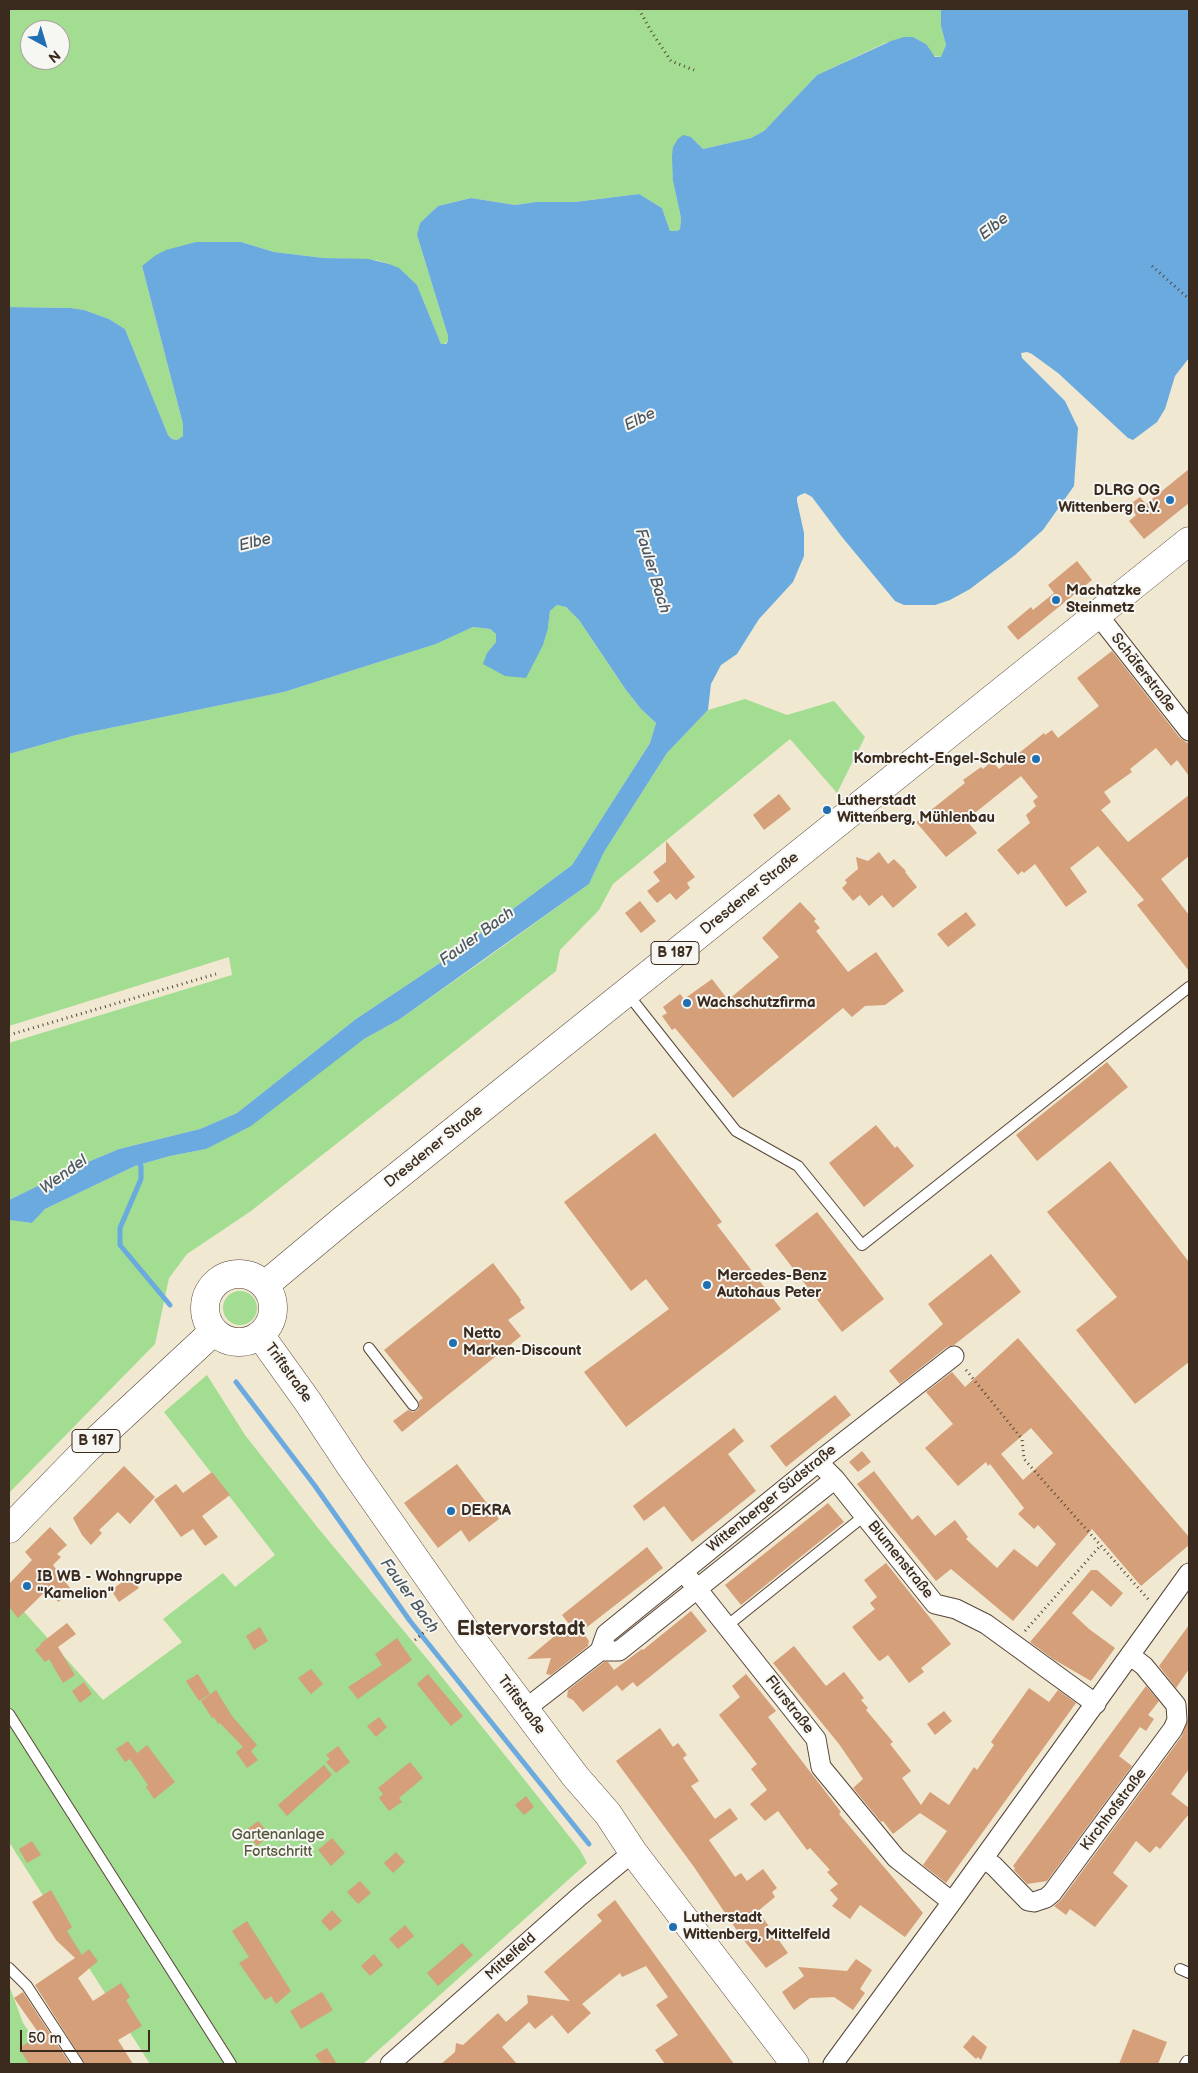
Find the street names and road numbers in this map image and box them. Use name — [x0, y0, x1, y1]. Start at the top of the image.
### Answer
street label: Schäferstraße — [1107, 630, 1179, 716]
street label: Dresdener Straße — [697, 849, 803, 939]
road number: B 187 — [651, 941, 699, 964]
street label: Dresdener Straße — [381, 1102, 487, 1192]
street label: Triftstraße — [260, 1340, 316, 1406]
road number: B 187 — [72, 1430, 120, 1452]
street label: Wittenberger Südstraße — [704, 1441, 840, 1557]
street label: Blumenstraße — [863, 1518, 937, 1602]
street label: Triftstraße — [493, 1672, 549, 1738]
street label: Flurstraße — [761, 1672, 817, 1738]
street label: Kirchhofstraße — [1077, 1765, 1151, 1855]
street label: Mittelfeld — [482, 1929, 540, 1985]

